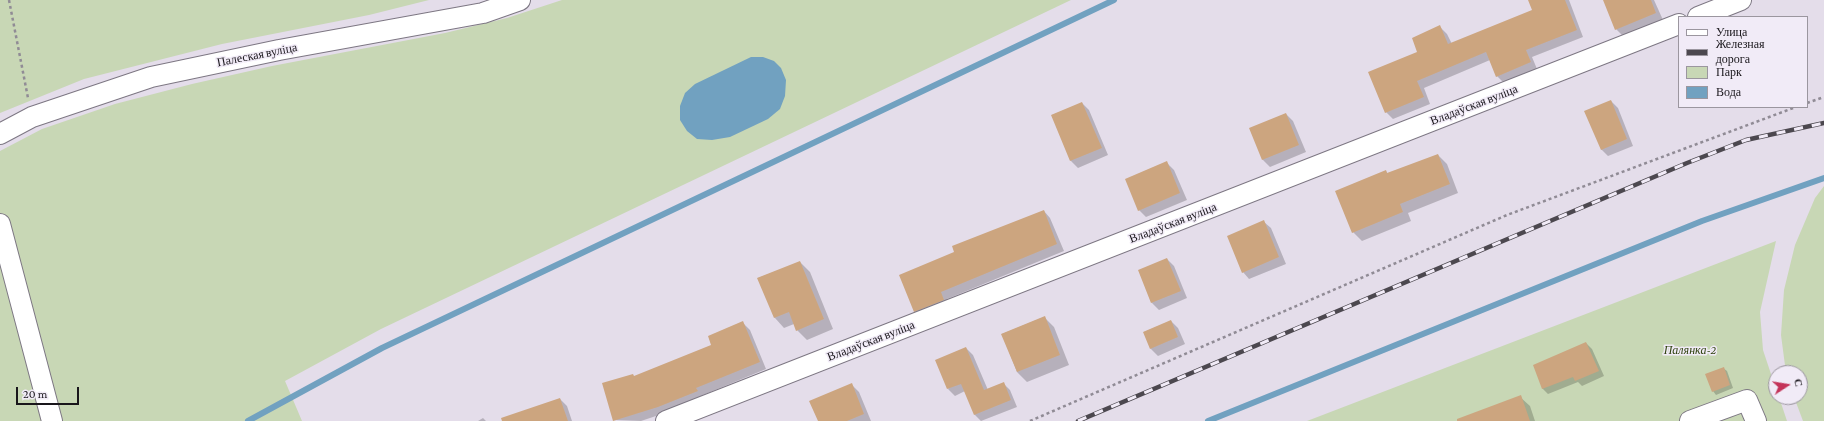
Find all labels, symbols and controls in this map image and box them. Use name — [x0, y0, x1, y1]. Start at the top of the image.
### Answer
legend — [1678, 16, 1808, 108]
text: Улица — [1716, 25, 1747, 39]
text: Железная дорога — [1716, 37, 1765, 66]
street label: Палеская вуліца — [216, 40, 298, 70]
text: Парк — [1716, 65, 1742, 79]
street label: Владаўская вуліца — [1428, 82, 1520, 128]
text: Вода — [1716, 85, 1741, 99]
street label: Владаўская вуліца — [1127, 200, 1219, 246]
street label: Владаўская вуліца — [825, 318, 917, 364]
park label: Палянка-2 — [1664, 343, 1716, 357]
north arrow — [1768, 365, 1808, 405]
text: С — [1792, 378, 1805, 388]
scale bar — [18, 379, 81, 405]
text: 20 m — [23, 387, 47, 401]

